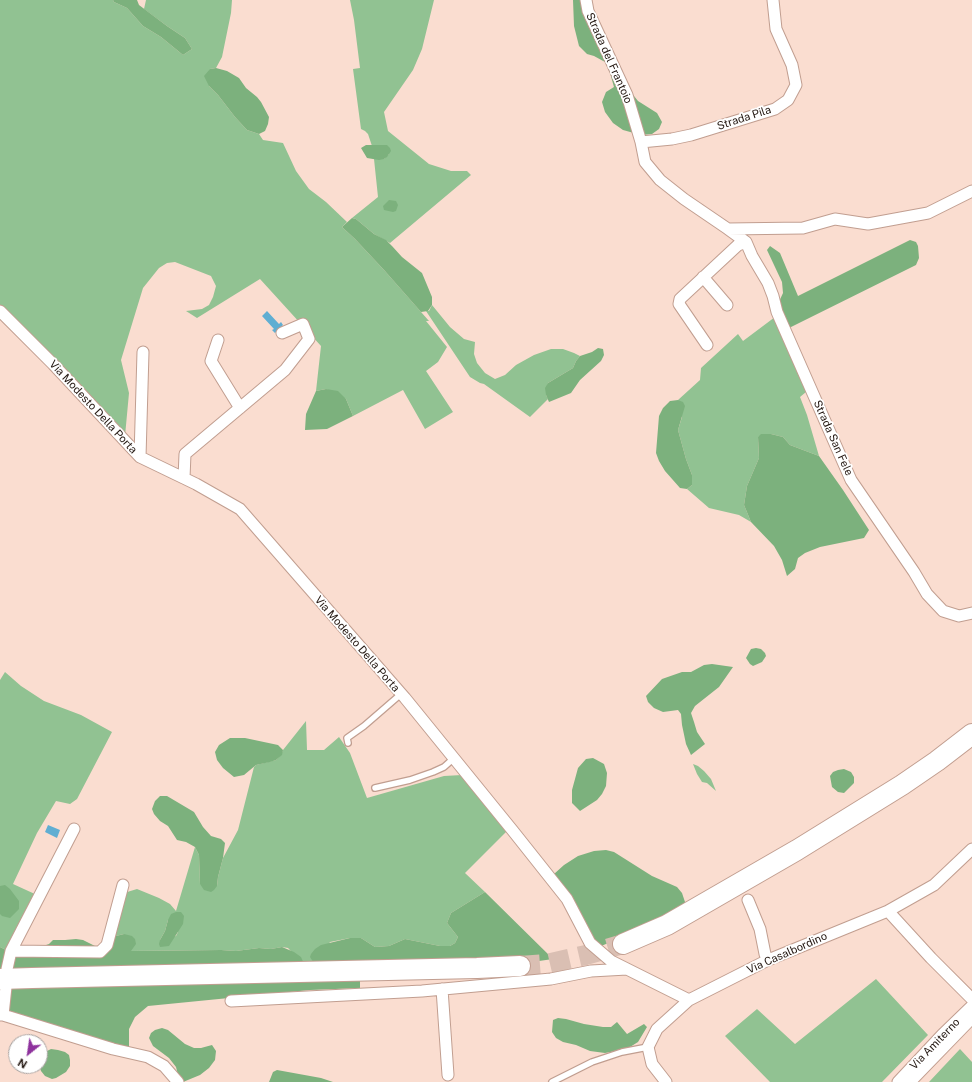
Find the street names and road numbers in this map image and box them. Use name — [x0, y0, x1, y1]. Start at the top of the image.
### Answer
street label: Strada del Frantoio — [583, 11, 635, 105]
street label: Strada Pila — [715, 103, 773, 133]
street label: Via Modesto Della Porta — [46, 358, 140, 456]
street label: Strada San Fele — [810, 398, 856, 478]
street label: Via Modesto Della Porta — [312, 593, 402, 695]
street label: Via Casalbordino — [745, 929, 829, 977]
street label: Via Amiterno — [907, 1016, 963, 1072]

